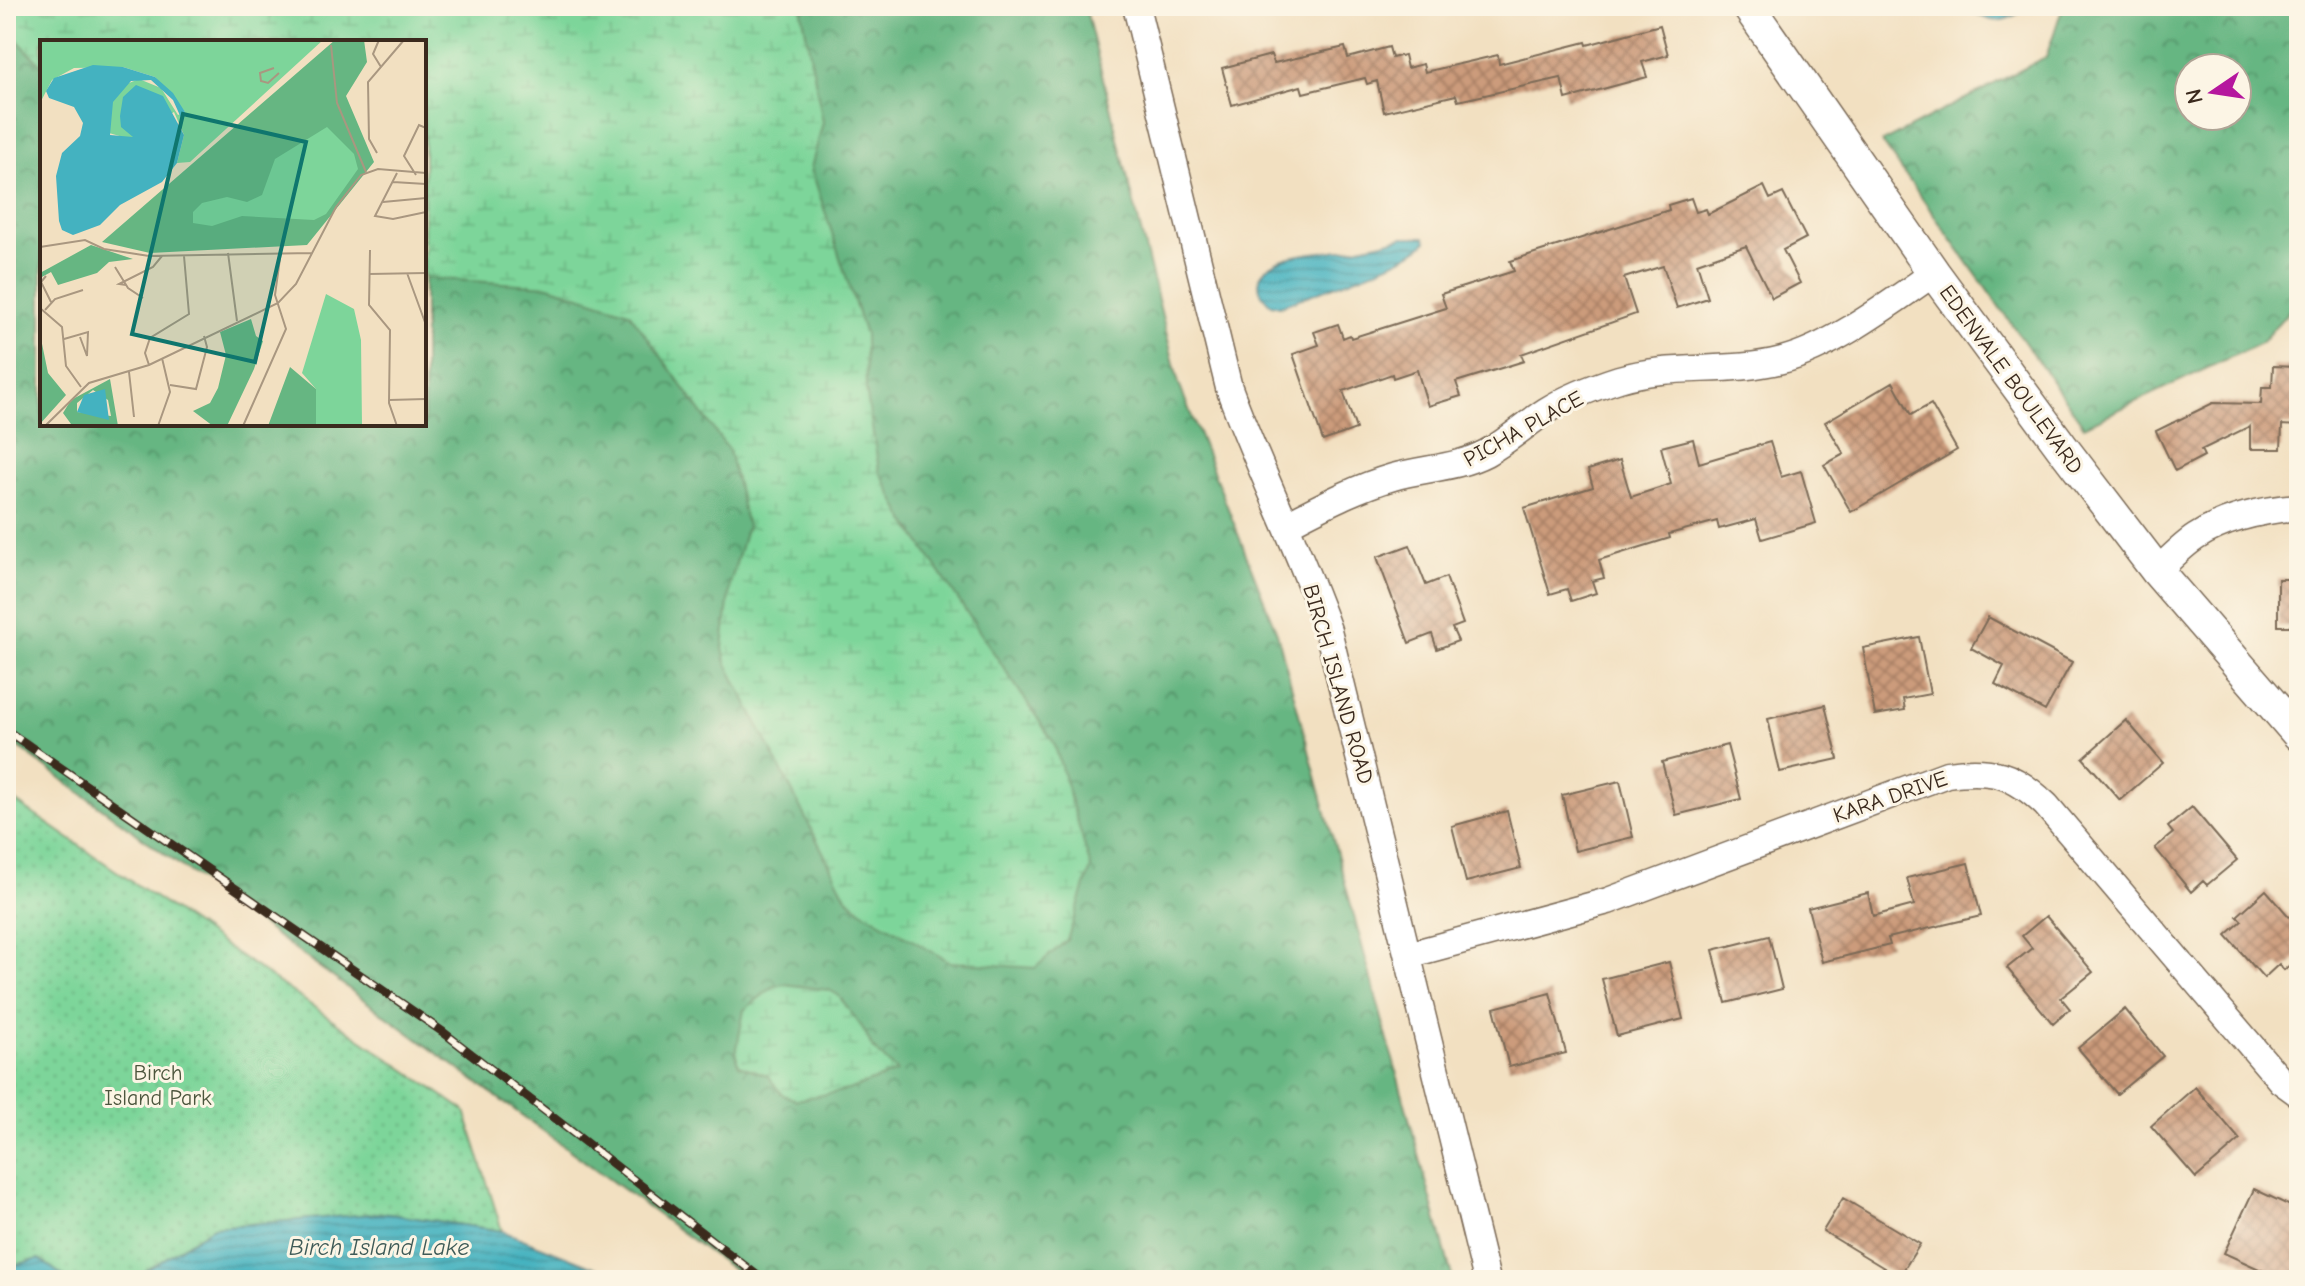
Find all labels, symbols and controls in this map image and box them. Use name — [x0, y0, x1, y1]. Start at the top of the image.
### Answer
inset map — [40, 40, 426, 426]
north arrow — [2173, 52, 2253, 132]
text: N — [2180, 86, 2209, 106]
street label: EDENVALE BOULEVARD — [1934, 280, 2088, 479]
street label: PICHA PLACE — [1459, 385, 1588, 472]
street label: BIRCH ISLAND ROAD — [1297, 582, 1379, 787]
street label: KARA DRIVE — [1830, 765, 1951, 829]
park label: Birch Island Park — [104, 1060, 212, 1111]
water label: Birch Island Lake — [289, 1233, 469, 1261]

